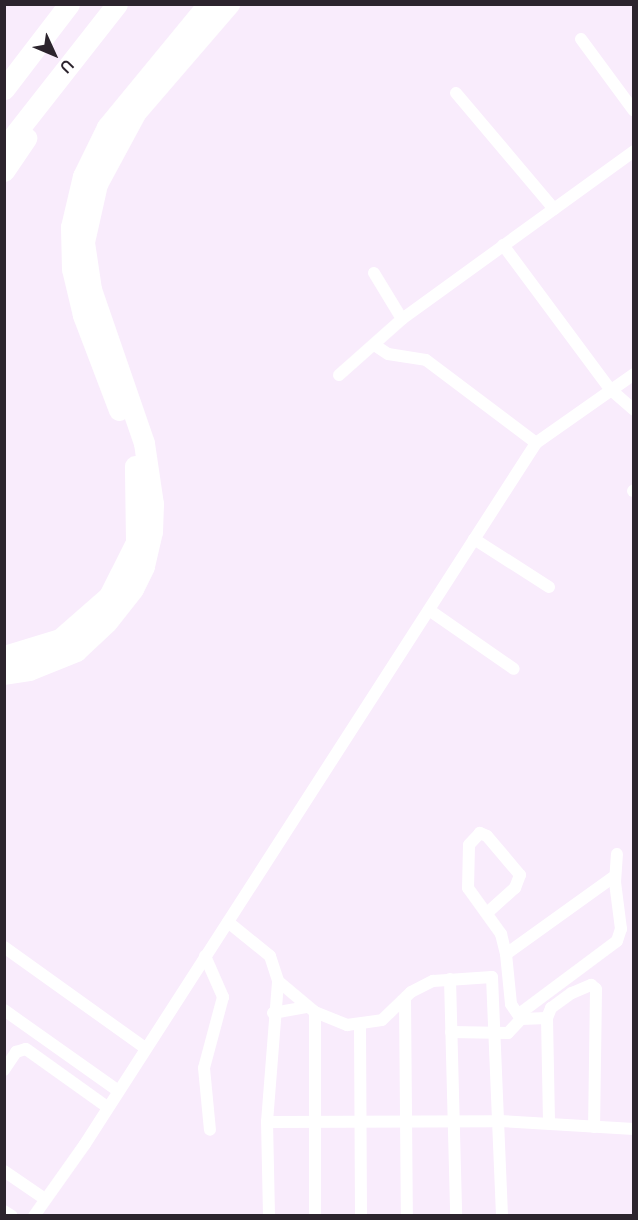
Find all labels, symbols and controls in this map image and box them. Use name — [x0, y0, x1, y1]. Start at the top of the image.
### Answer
north arrow — [24, 24, 84, 84]
text: U — [55, 55, 79, 78]

